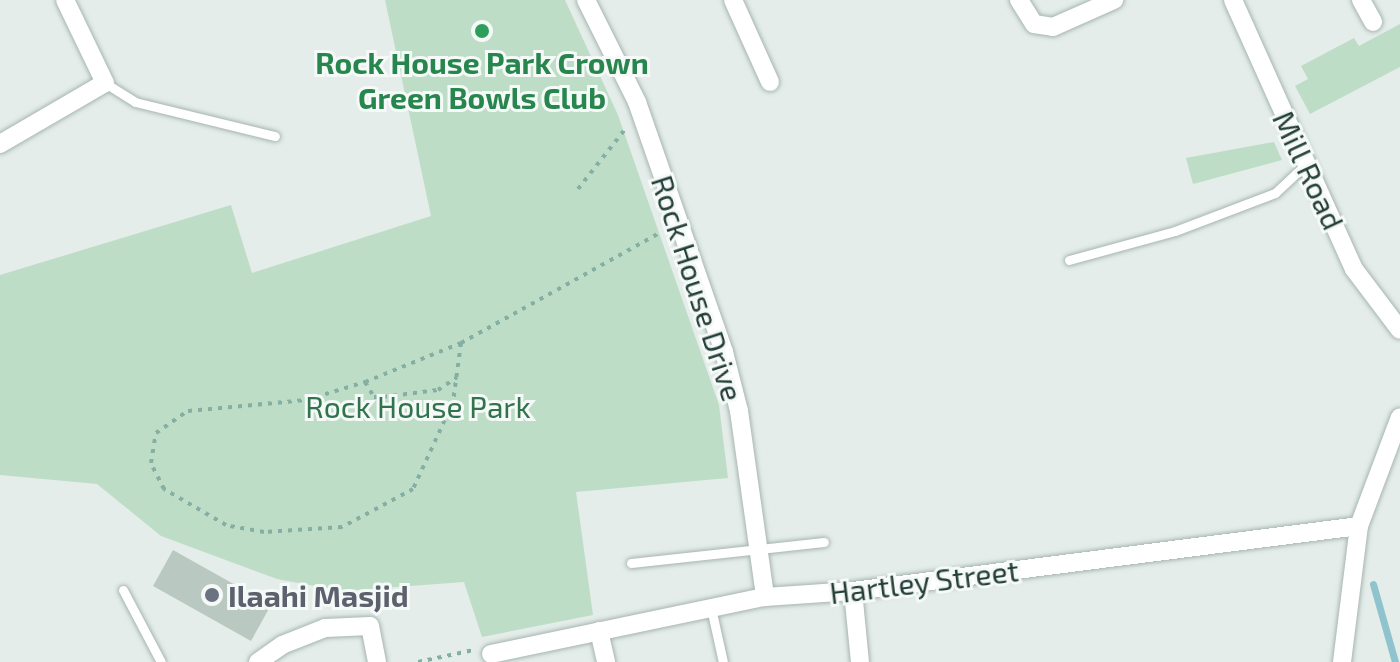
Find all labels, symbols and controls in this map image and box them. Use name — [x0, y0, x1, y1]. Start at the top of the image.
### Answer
marker: Rock House Park Crown Green Bowls Club — [473, 22, 491, 40]
place label: Rock House Park Crown Green Bowls Club — [315, 44, 649, 114]
street label: Mill Road — [1266, 105, 1352, 235]
street label: Rock House Drive — [644, 170, 752, 406]
park label: Rock House Park — [305, 388, 531, 424]
street label: Hartley Street — [827, 552, 1021, 610]
place label: Ilaahi Masjid — [228, 577, 409, 613]
marker: Ilaahi Masjid — [203, 586, 221, 604]

